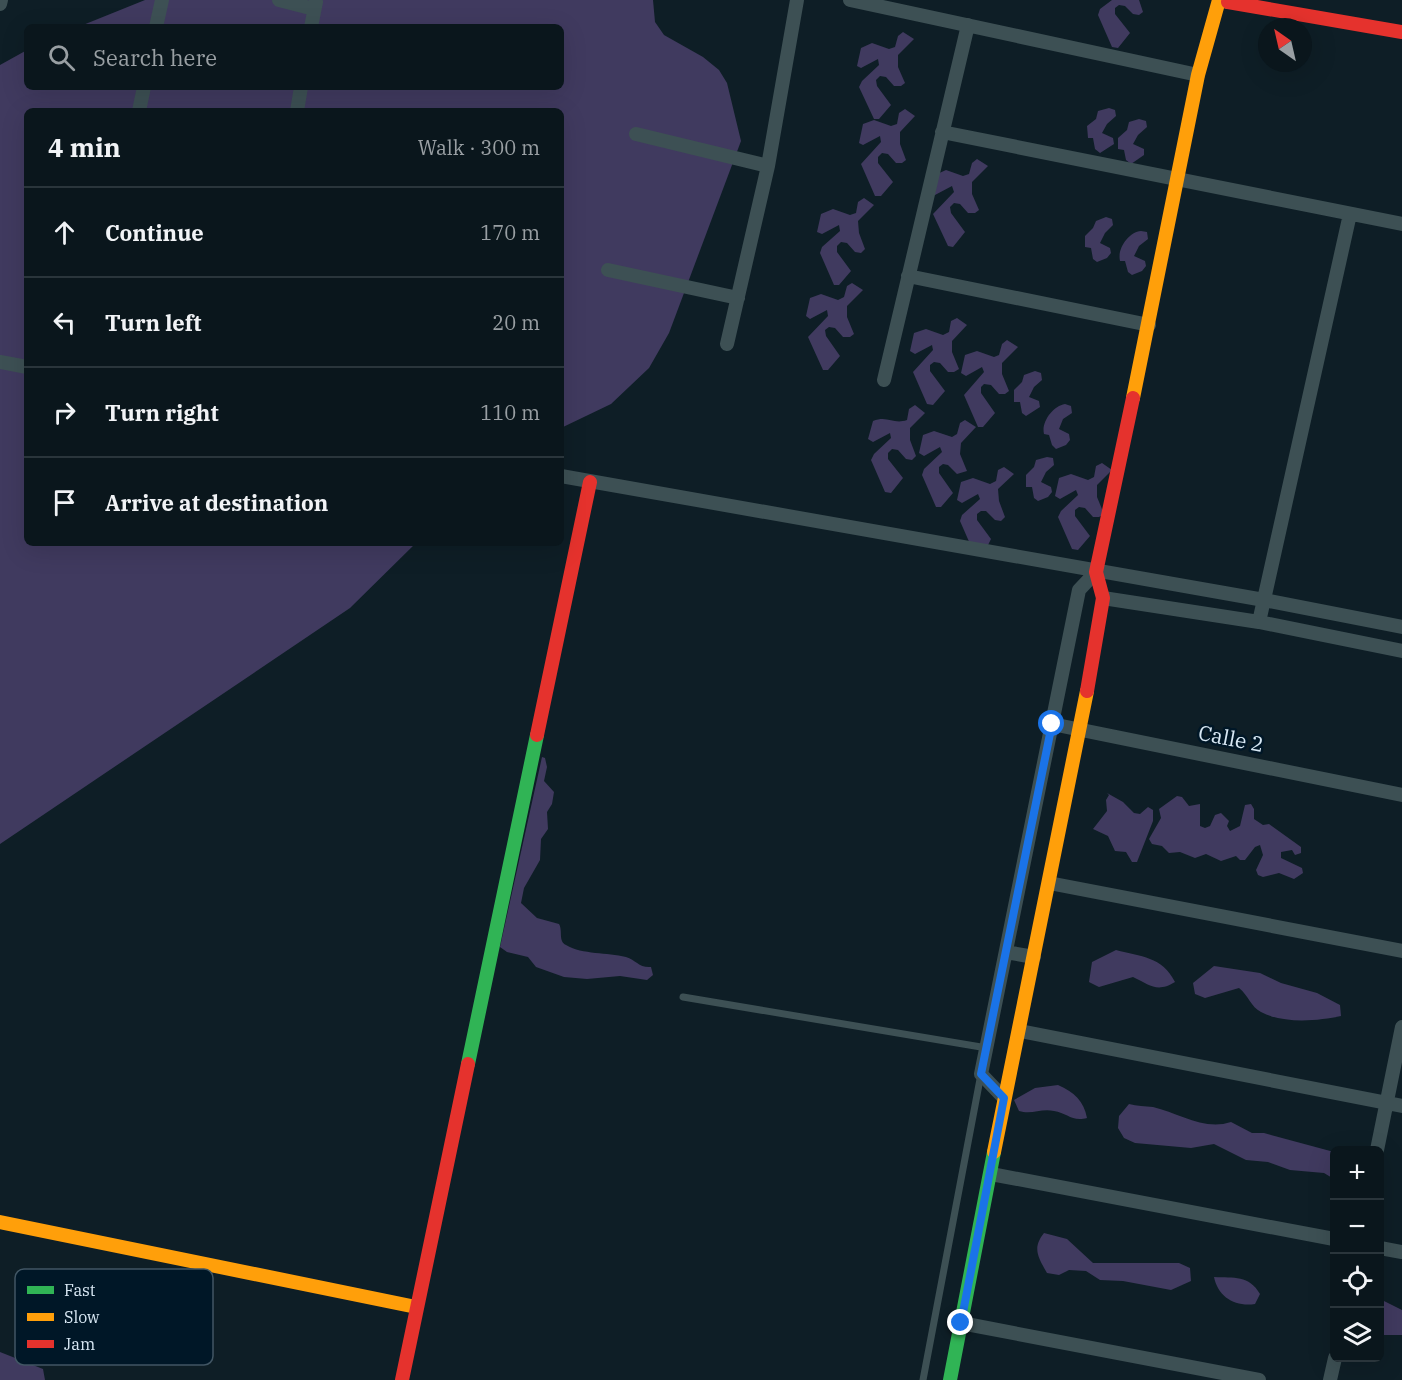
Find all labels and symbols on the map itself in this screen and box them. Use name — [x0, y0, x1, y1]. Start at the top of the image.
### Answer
north arrow — [1258, 18, 1312, 72]
route start — [1038, 710, 1064, 736]
street label: Calle 2 — [1196, 718, 1266, 758]
legend — [15, 1269, 213, 1365]
text: Fast — [64, 1280, 96, 1300]
text: Slow — [64, 1307, 100, 1327]
route end — [947, 1309, 973, 1335]
text: Jam — [64, 1334, 95, 1354]

